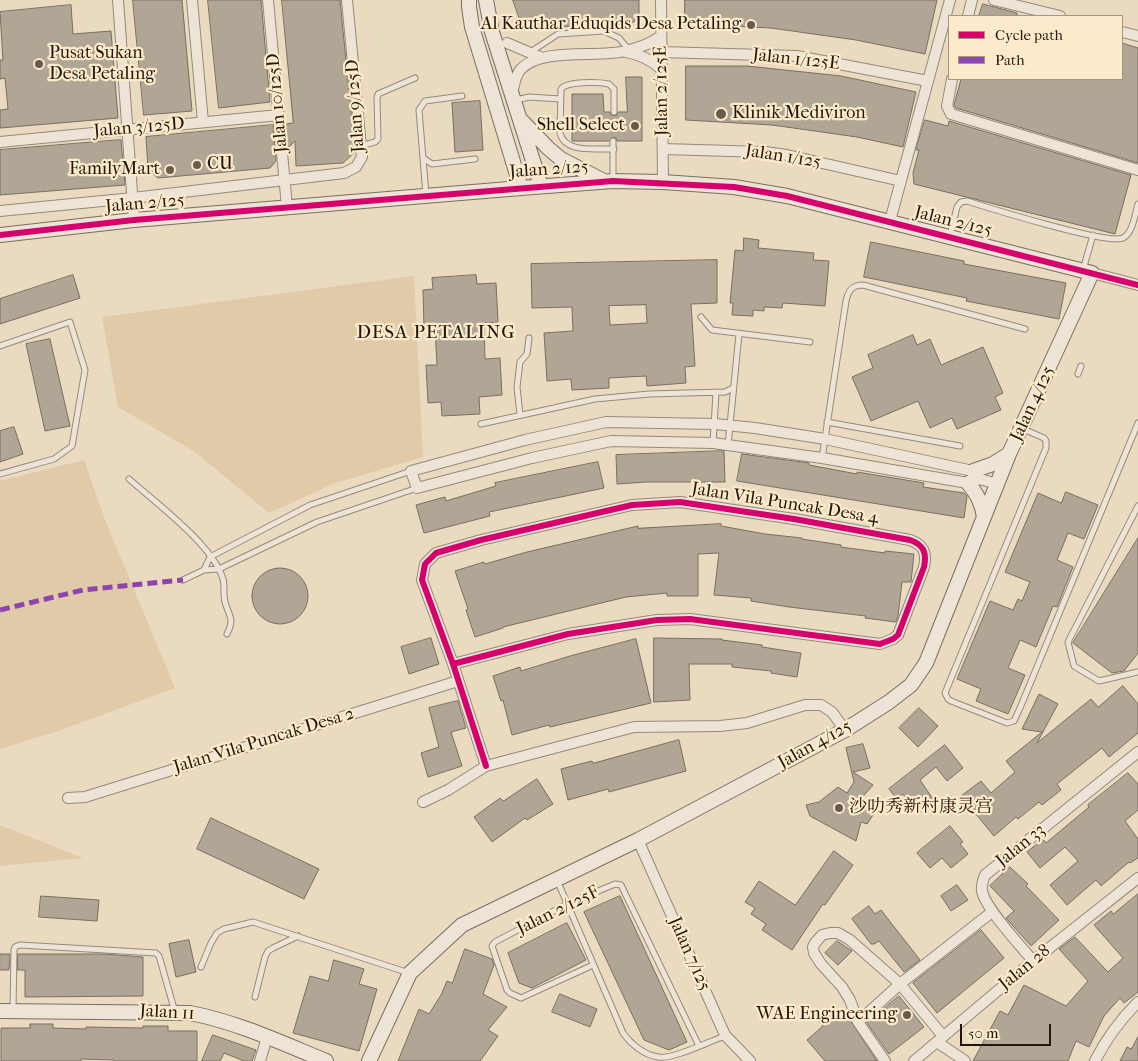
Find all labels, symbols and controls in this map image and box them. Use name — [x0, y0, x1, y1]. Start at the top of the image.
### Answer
place label: Al Kauthar Eduqids Desa Petaling — [481, 14, 741, 36]
legend — [948, 15, 1123, 80]
marker: Al Kauthar Eduqids Desa Petaling — [745, 19, 757, 31]
text: Cycle path — [995, 26, 1063, 44]
place label: Pusat Sukan Desa Petaling — [49, 43, 155, 86]
street label: Jalan 1/125E — [751, 45, 841, 75]
street label: Jalan 2/125E — [650, 46, 674, 136]
text: Path — [995, 51, 1025, 69]
street label: Jalan 10/125D — [263, 52, 293, 154]
marker: Pusat Sukan Desa Petaling — [33, 58, 45, 70]
street label: Jalan 9/125D — [342, 59, 370, 153]
place label: Klinik Mediviron — [732, 103, 866, 125]
marker: Klinik Mediviron — [714, 107, 728, 121]
street label: Jalan 3/125D — [93, 113, 185, 143]
place label: Shell Select — [537, 115, 625, 137]
marker: Shell Select — [629, 120, 641, 132]
street label: Jalan 1/125 — [743, 140, 823, 174]
place label: CU — [207, 154, 233, 176]
street label: Jalan 2/125 — [509, 156, 589, 184]
place label: FamilyMart — [69, 159, 160, 181]
marker: CU — [191, 159, 203, 171]
marker: FamilyMart — [164, 164, 176, 176]
street label: Jalan 2/125 — [105, 190, 185, 218]
street label: Jalan 2/125 — [912, 202, 994, 242]
district label: DESA PETALING — [355, 322, 517, 344]
street label: Jalan 4/125 — [1006, 363, 1060, 445]
street label: Jalan Vila Puncak Desa 4 — [690, 479, 880, 529]
street label: Jalan Vila Puncak Desa 2 — [171, 703, 357, 779]
street label: Jalan 4/125 — [774, 716, 856, 774]
place label: 沙叻秀新村康灵宫 — [849, 797, 993, 819]
marker: 沙叻秀新村康灵宫 — [833, 802, 845, 814]
street label: Jalan 33 — [992, 820, 1050, 872]
street label: Jalan 2/125F — [513, 882, 603, 940]
street label: Jalan 7/125 — [663, 914, 715, 994]
street label: Jalan 28 — [995, 941, 1055, 995]
street label: Jalan 11 — [139, 1001, 195, 1025]
place label: WAE Engineering — [756, 1004, 897, 1026]
marker: WAE Engineering — [901, 1009, 913, 1021]
scale bar — [963, 1014, 1054, 1046]
text: 50 m — [968, 1024, 998, 1042]

